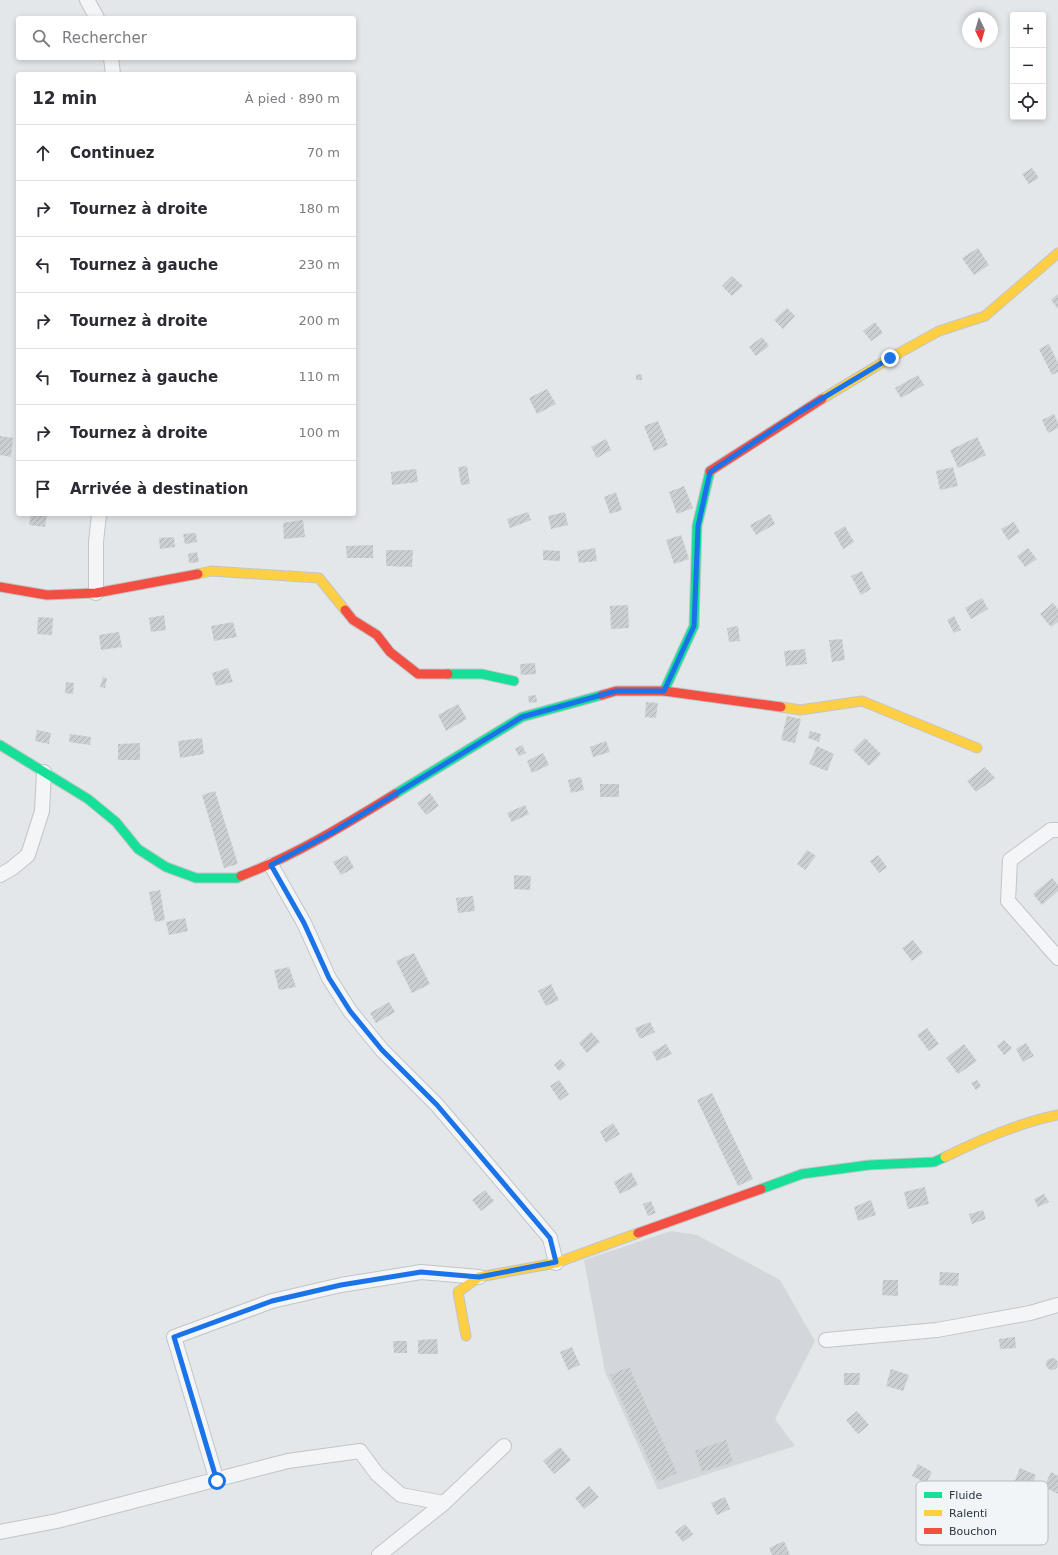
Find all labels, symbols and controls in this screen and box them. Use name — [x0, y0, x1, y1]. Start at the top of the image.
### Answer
north arrow — [962, 12, 998, 48]
map controls — [1010, 12, 1046, 120]
button: + — [1010, 12, 1046, 48]
search box — [16, 16, 356, 60]
icon: search — [30, 27, 52, 49]
text: Rechercher — [62, 29, 147, 47]
button: − — [1010, 48, 1046, 84]
button: locate — [1010, 84, 1046, 120]
text: 12 min — [32, 88, 97, 108]
text: À pied · 890 m — [245, 91, 340, 106]
icon: ahead — [32, 142, 54, 164]
text: Continuez — [70, 144, 155, 162]
text: 70 m — [307, 145, 340, 160]
icon: right — [32, 198, 54, 220]
text: Tournez à droite — [70, 200, 208, 218]
text: 180 m — [298, 201, 340, 216]
icon: left — [32, 254, 54, 276]
text: Tournez à gauche — [70, 256, 218, 274]
text: 230 m — [298, 257, 340, 272]
icon: right — [32, 310, 54, 332]
text: Tournez à droite — [70, 312, 208, 330]
text: 200 m — [298, 313, 340, 328]
route end — [881, 349, 899, 367]
icon: left — [32, 366, 54, 388]
text: Tournez à gauche — [70, 368, 218, 386]
text: 110 m — [298, 369, 340, 384]
icon: right — [32, 422, 54, 444]
text: Tournez à droite — [70, 424, 208, 442]
text: 100 m — [298, 425, 340, 440]
icon: arrive — [32, 478, 54, 500]
text: Arrivée à destination — [70, 480, 248, 498]
route start — [208, 1472, 226, 1490]
legend — [916, 1481, 1048, 1545]
text: Fluide — [949, 1489, 982, 1502]
text: Ralenti — [949, 1507, 987, 1520]
text: Bouchon — [949, 1525, 997, 1538]

